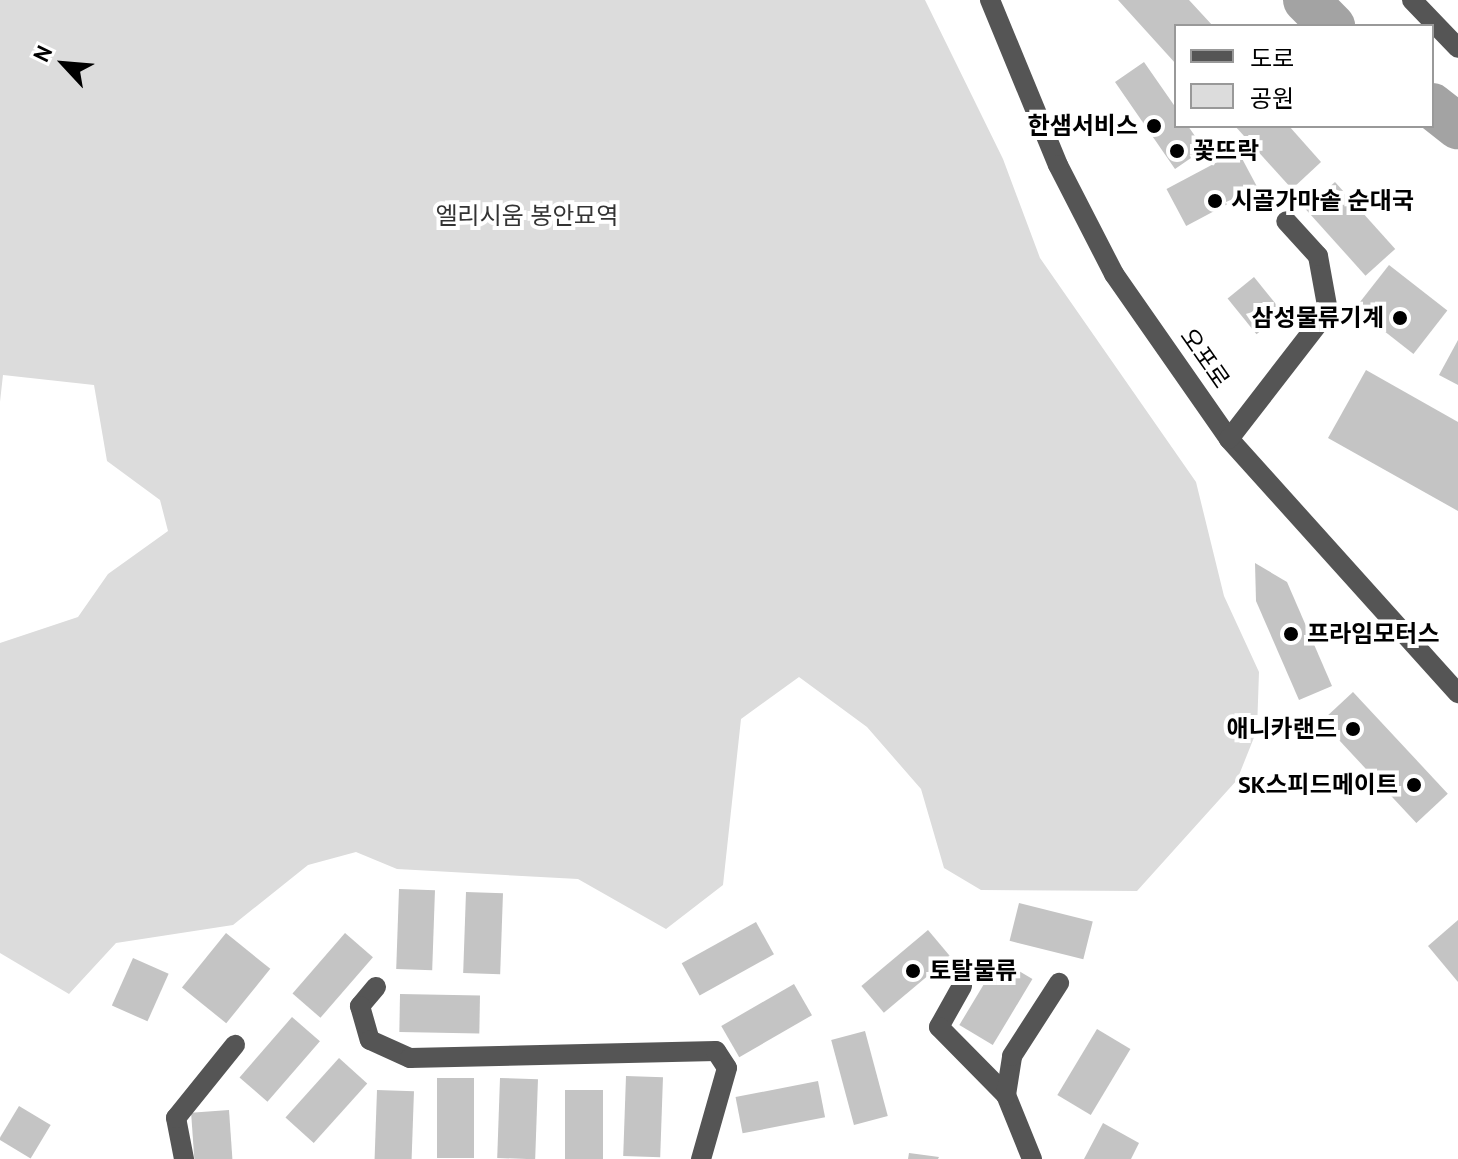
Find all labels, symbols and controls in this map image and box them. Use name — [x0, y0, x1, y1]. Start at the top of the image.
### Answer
north arrow — [24, 24, 104, 104]
legend — [1174, 24, 1434, 128]
text: N — [27, 41, 58, 66]
text: 도로 — [1250, 43, 1294, 74]
text: 공원 — [1250, 83, 1294, 114]
place label: 한샘서비스 — [1028, 112, 1138, 140]
marker: 한샘서비스 — [1145, 117, 1163, 135]
place label: 꽃뜨락 — [1193, 137, 1259, 165]
marker: 꽃뜨락 — [1168, 142, 1186, 160]
place label: 시골가마솥 순대국 — [1231, 187, 1414, 215]
marker: 시골가마솥 순대국 — [1206, 192, 1224, 210]
park label: 엘리시움 봉안묘역 — [435, 202, 619, 230]
place label: 삼성물류기계 — [1252, 304, 1384, 332]
marker: 삼성물류기계 — [1391, 309, 1409, 327]
street label: 오포로 — [1174, 323, 1236, 393]
place label: 프라임모터스 — [1307, 620, 1439, 648]
marker: 프라임모터스 — [1282, 625, 1300, 643]
place label: 애니카랜드 — [1227, 715, 1337, 743]
marker: 애니카랜드 — [1344, 720, 1362, 738]
place label: SK스피드메이트 — [1238, 771, 1398, 799]
marker: SK스피드메이트 — [1405, 776, 1423, 794]
place label: 토탈물류 — [929, 957, 1017, 985]
marker: 토탈물류 — [904, 962, 922, 980]

